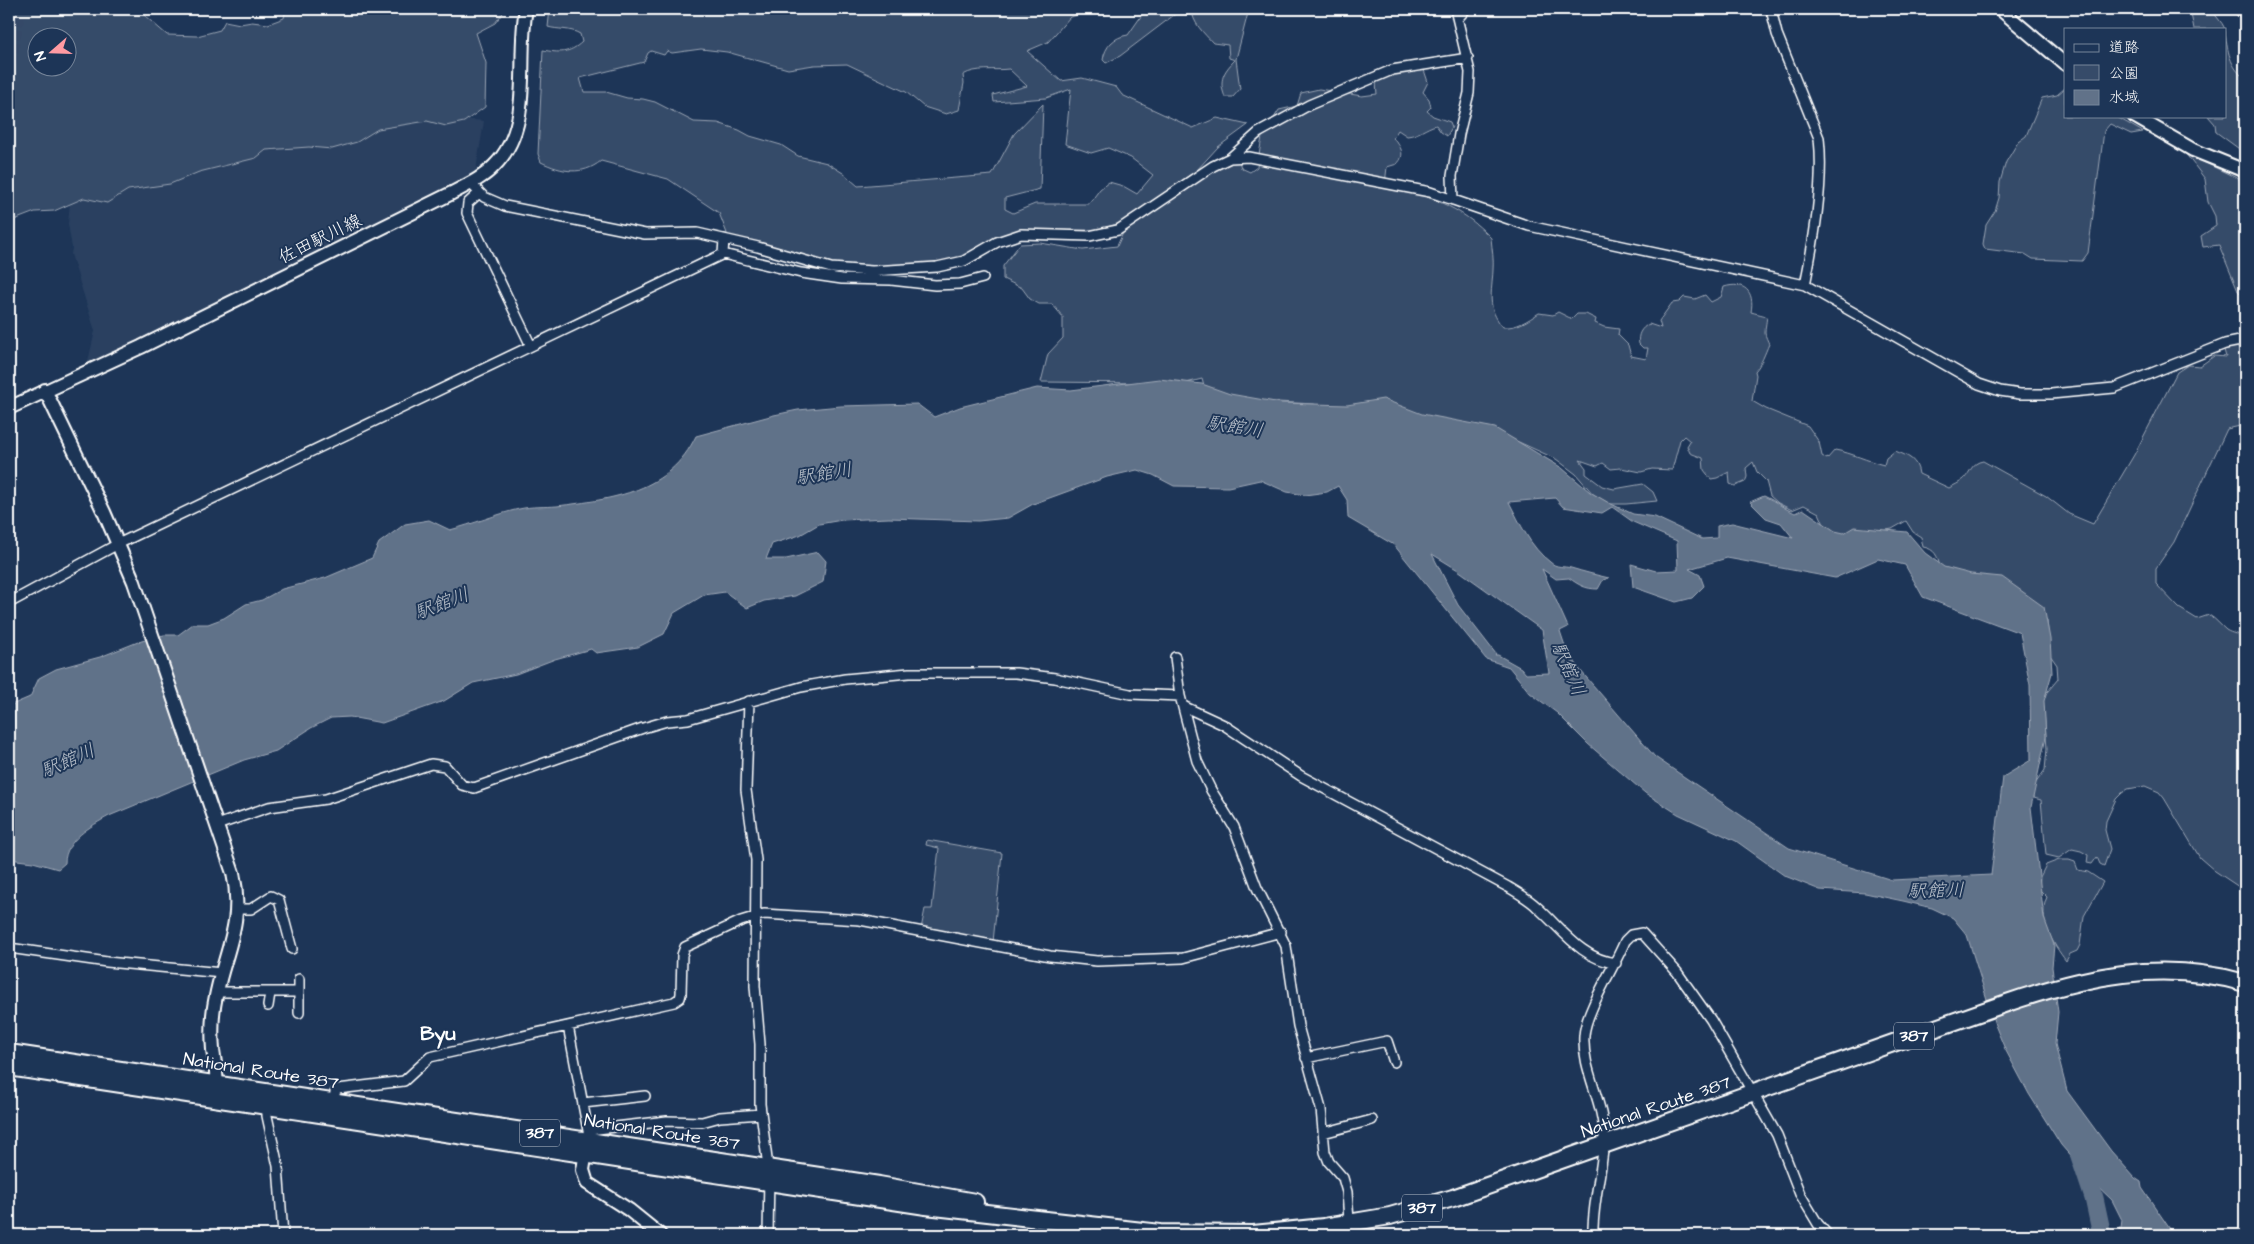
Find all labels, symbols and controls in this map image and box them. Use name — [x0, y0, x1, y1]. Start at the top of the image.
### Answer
north arrow — [28, 28, 78, 78]
legend — [2064, 28, 2226, 118]
text: 道路 — [2109, 37, 2139, 58]
text: N — [30, 48, 52, 64]
text: 公園 — [2109, 63, 2139, 84]
text: 水域 — [2109, 87, 2139, 108]
street label: 佐田駅川線 — [274, 208, 366, 270]
water label: 駅館川 — [1205, 409, 1265, 445]
water label: 駅館川 — [794, 456, 854, 492]
water label: 駅館川 — [411, 581, 473, 627]
water label: 駅館川 — [1544, 637, 1592, 701]
water label: 駅館川 — [36, 737, 100, 785]
water label: 駅館川 — [1907, 877, 1965, 905]
district label: Byu — [420, 1020, 456, 1049]
road number: 387 — [1894, 1022, 1934, 1050]
street label: National Route 387 — [182, 1046, 340, 1096]
street label: National Route 387 — [1578, 1070, 1734, 1144]
street label: National Route 387 — [583, 1107, 741, 1157]
road number: 387 — [520, 1120, 560, 1146]
road number: 387 — [1402, 1194, 1442, 1222]

